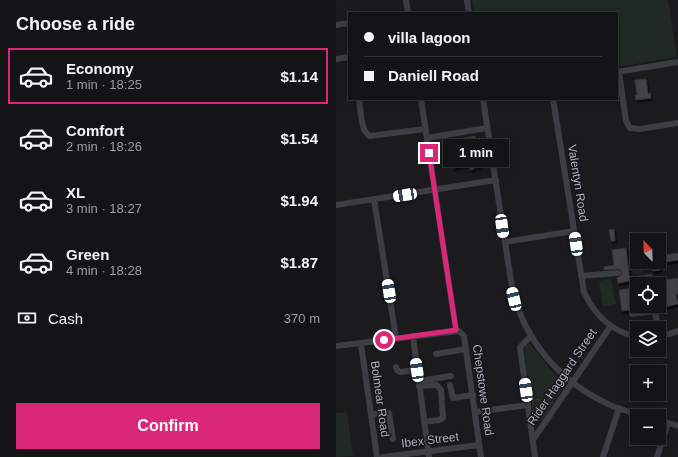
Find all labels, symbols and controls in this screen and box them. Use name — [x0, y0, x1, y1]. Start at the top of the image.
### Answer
text: Choose a ride — [16, 14, 135, 34]
text: villa lagoon — [388, 29, 471, 46]
icon: car — [18, 58, 54, 94]
text: Economy — [66, 60, 134, 77]
text: Daniell Road — [388, 67, 479, 84]
text: $1.14 — [280, 68, 318, 85]
text: 1 min · 18:25 — [66, 77, 142, 92]
icon: car — [18, 120, 54, 156]
text: Comfort — [66, 122, 124, 139]
text: $1.54 — [280, 130, 318, 147]
text: 2 min · 18:26 — [66, 139, 142, 154]
callout: 1 min — [443, 139, 509, 167]
street label: Valentyn Road — [565, 143, 591, 223]
route end — [420, 144, 438, 162]
text: 1 min — [459, 145, 493, 160]
icon: car — [18, 182, 54, 218]
text: XL — [66, 184, 85, 201]
car — [392, 187, 418, 203]
text: $1.94 — [280, 192, 318, 209]
text: 3 min · 18:27 — [66, 201, 142, 216]
car — [494, 213, 510, 239]
car — [568, 231, 584, 257]
north arrow — [630, 233, 666, 269]
map controls — [630, 233, 666, 445]
icon: car — [18, 244, 54, 280]
text: Green — [66, 246, 109, 263]
text: $1.87 — [280, 254, 318, 271]
text: 4 min · 18:28 — [66, 263, 142, 278]
button: locate — [630, 277, 666, 313]
car — [381, 278, 397, 304]
car — [505, 286, 523, 312]
icon: cash — [16, 307, 38, 329]
text: Cash — [48, 310, 83, 327]
text: 370 m — [284, 311, 320, 326]
button: layers — [630, 321, 666, 357]
street label: Rider Haggard Street — [524, 326, 600, 428]
route start — [375, 331, 393, 349]
street label: Chepstowe Road — [470, 343, 496, 437]
car — [409, 357, 425, 383]
street label: Bolmear Road — [368, 360, 392, 438]
button: + — [630, 365, 666, 401]
car — [518, 377, 534, 403]
button: Confirm — [16, 403, 320, 449]
button: − — [630, 409, 666, 445]
street label: Ibex Street — [400, 429, 460, 450]

